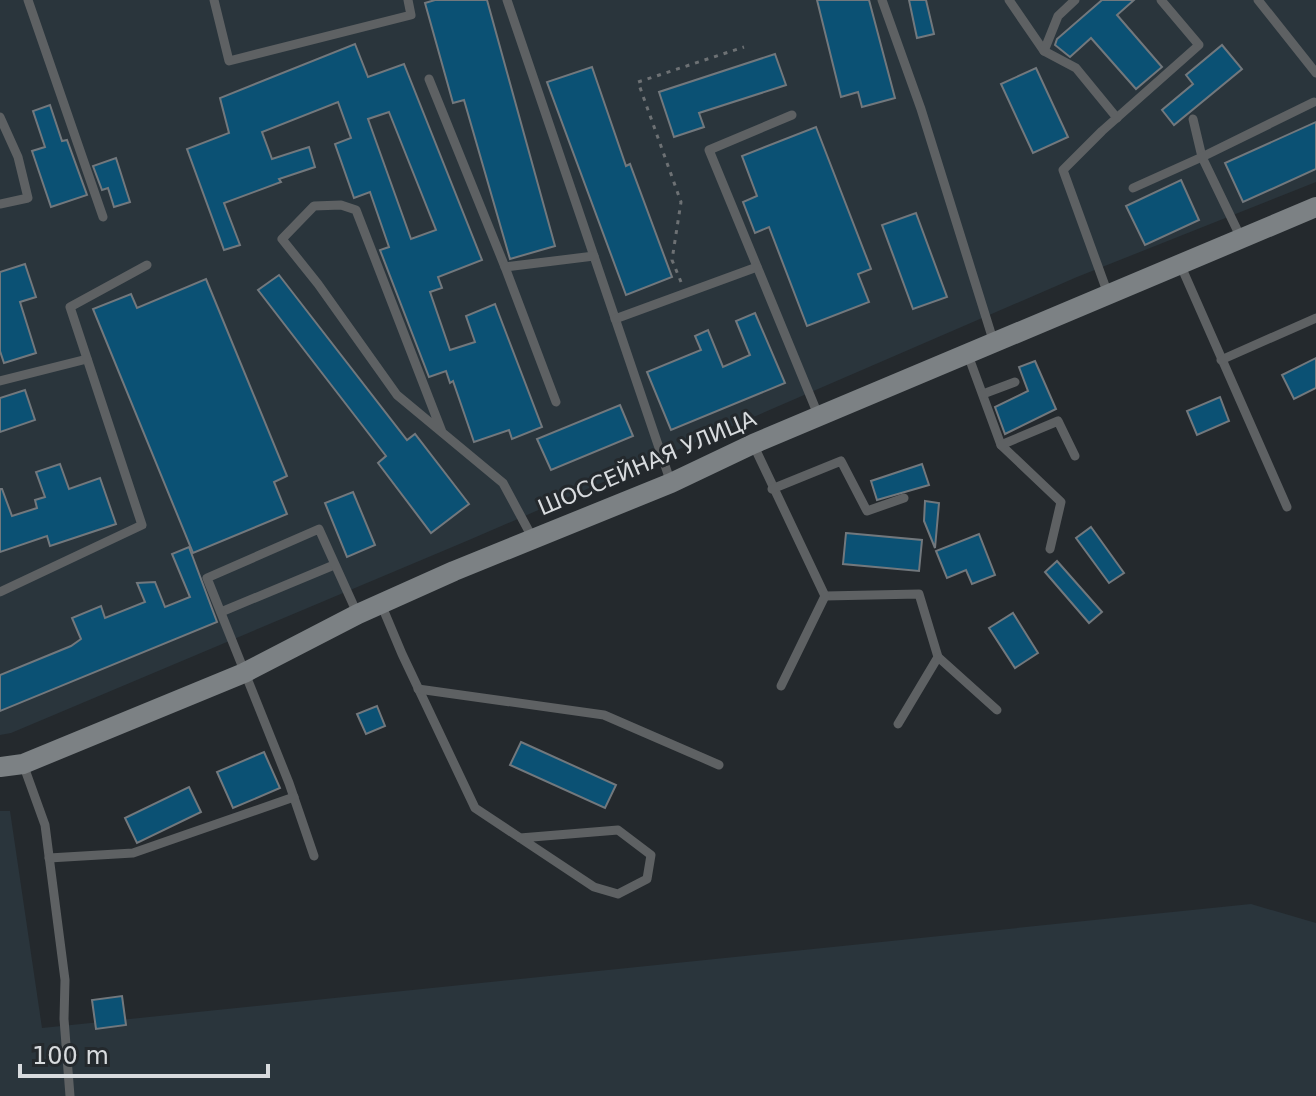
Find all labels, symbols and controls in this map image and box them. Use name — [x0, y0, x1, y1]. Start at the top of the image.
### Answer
street label: ШОССЕЙНАЯ УЛИЦА — [534, 406, 760, 520]
scale bar — [20, 1028, 268, 1078]
text: 100 m — [32, 1042, 109, 1070]

